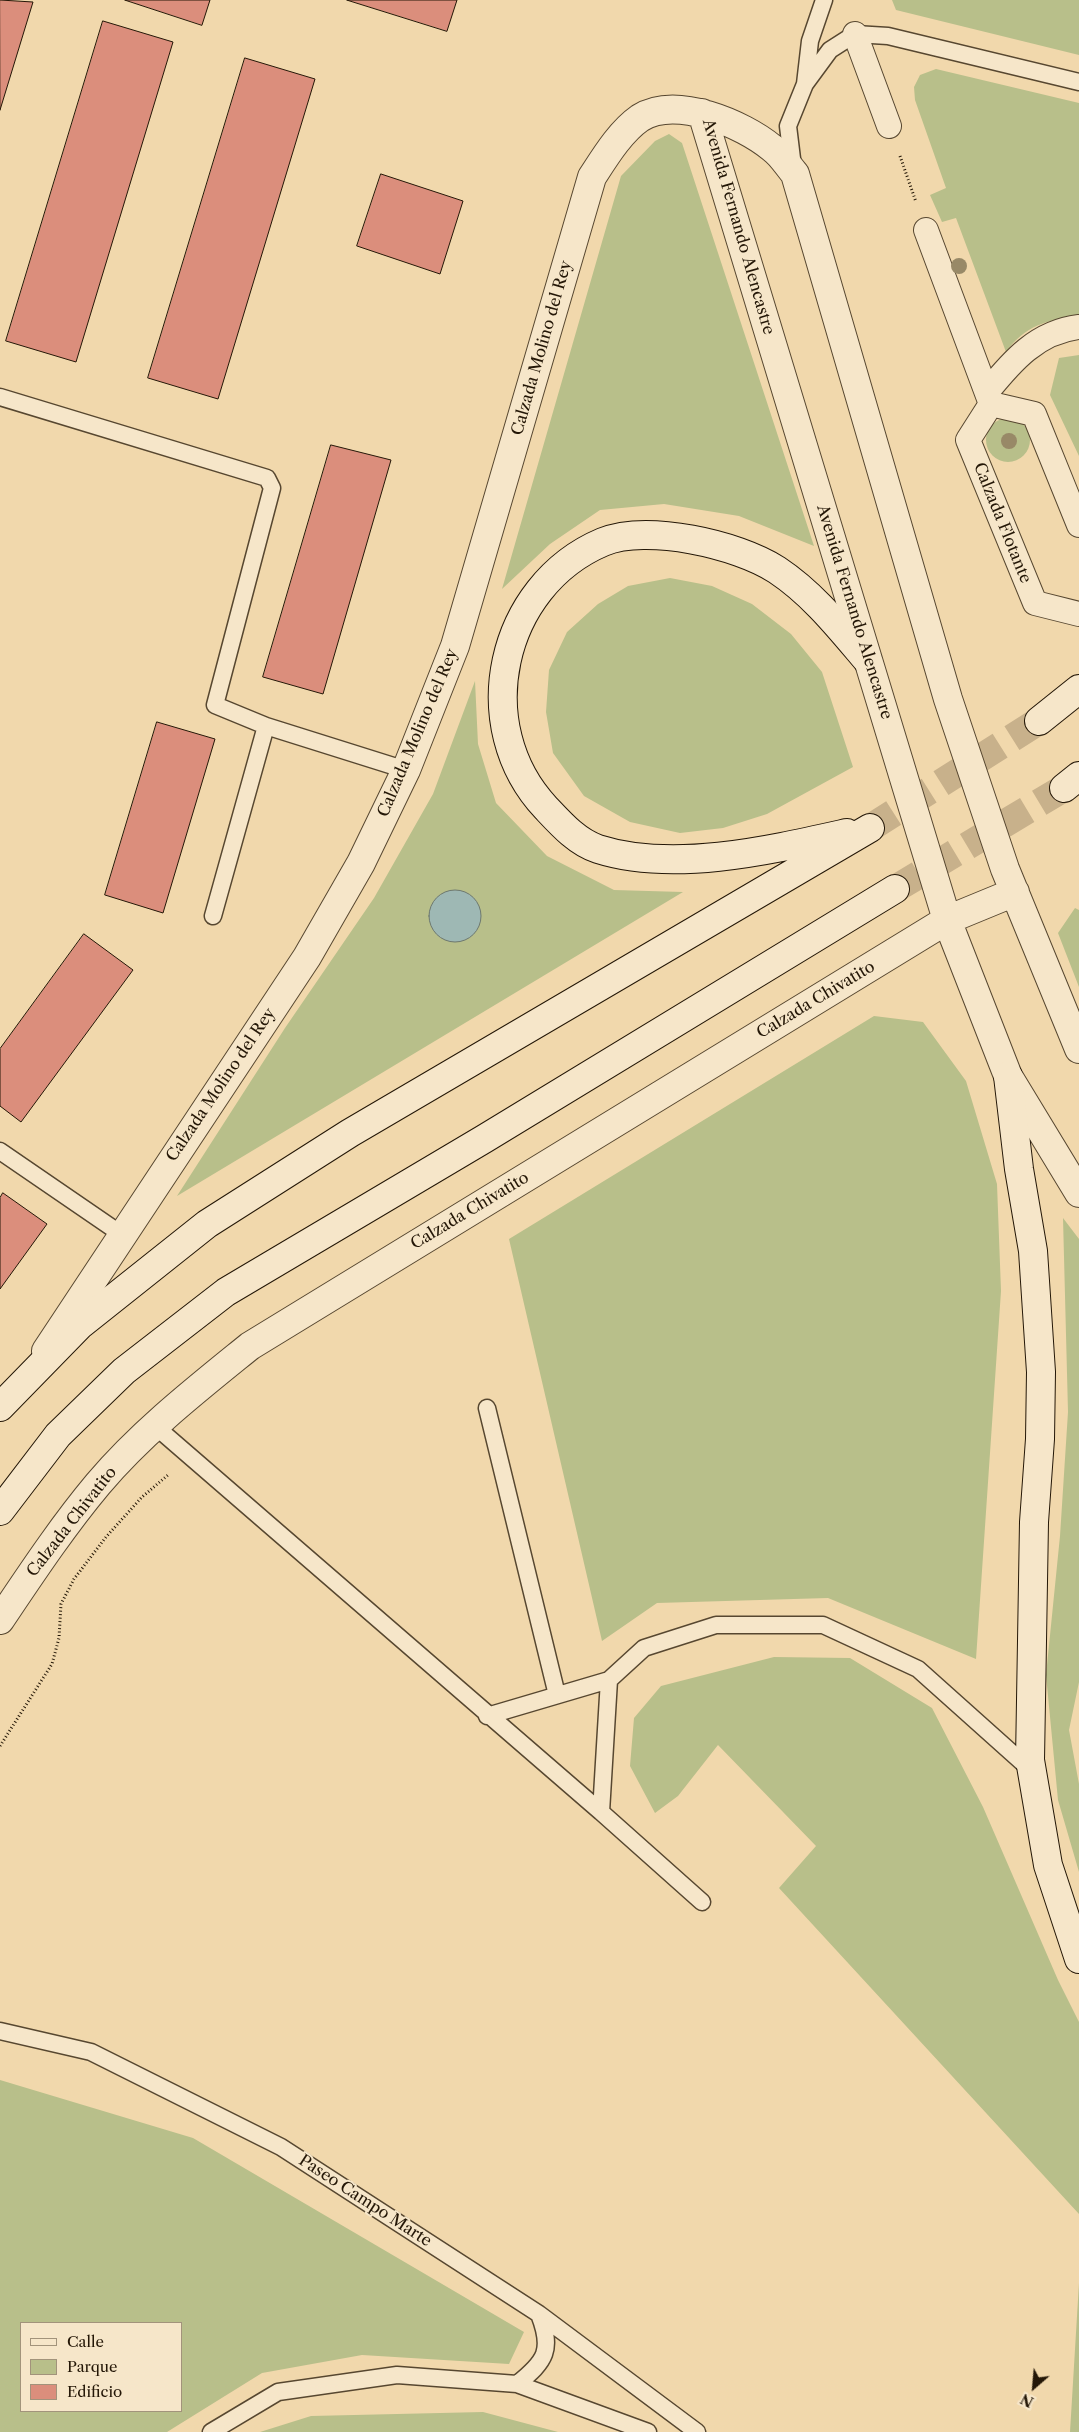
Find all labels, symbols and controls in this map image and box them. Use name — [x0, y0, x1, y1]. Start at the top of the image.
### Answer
street label: Avenida Fernando Alencastre — [698, 117, 778, 337]
street label: Calzada Molino del Rey — [508, 258, 576, 438]
street label: Calzada Flotante — [969, 460, 1035, 586]
street label: Avenida Fernando Alencastre — [812, 502, 896, 722]
street label: Calzada Molino del Rey — [374, 646, 462, 820]
street label: Calzada Chivatito — [753, 957, 879, 1043]
street label: Calzada Molino del Rey — [162, 1005, 280, 1165]
street label: Calzada Chivatito — [407, 1168, 533, 1254]
street label: Calzada Chivatito — [23, 1463, 121, 1581]
street label: Paseo Campo Marte — [295, 2151, 435, 2251]
legend — [20, 2322, 182, 2412]
text: Calle — [67, 2332, 104, 2351]
text: Parque — [67, 2357, 117, 2376]
north arrow — [1009, 2362, 1059, 2412]
text: Edificio — [67, 2382, 122, 2401]
text: N — [1018, 2390, 1037, 2411]

